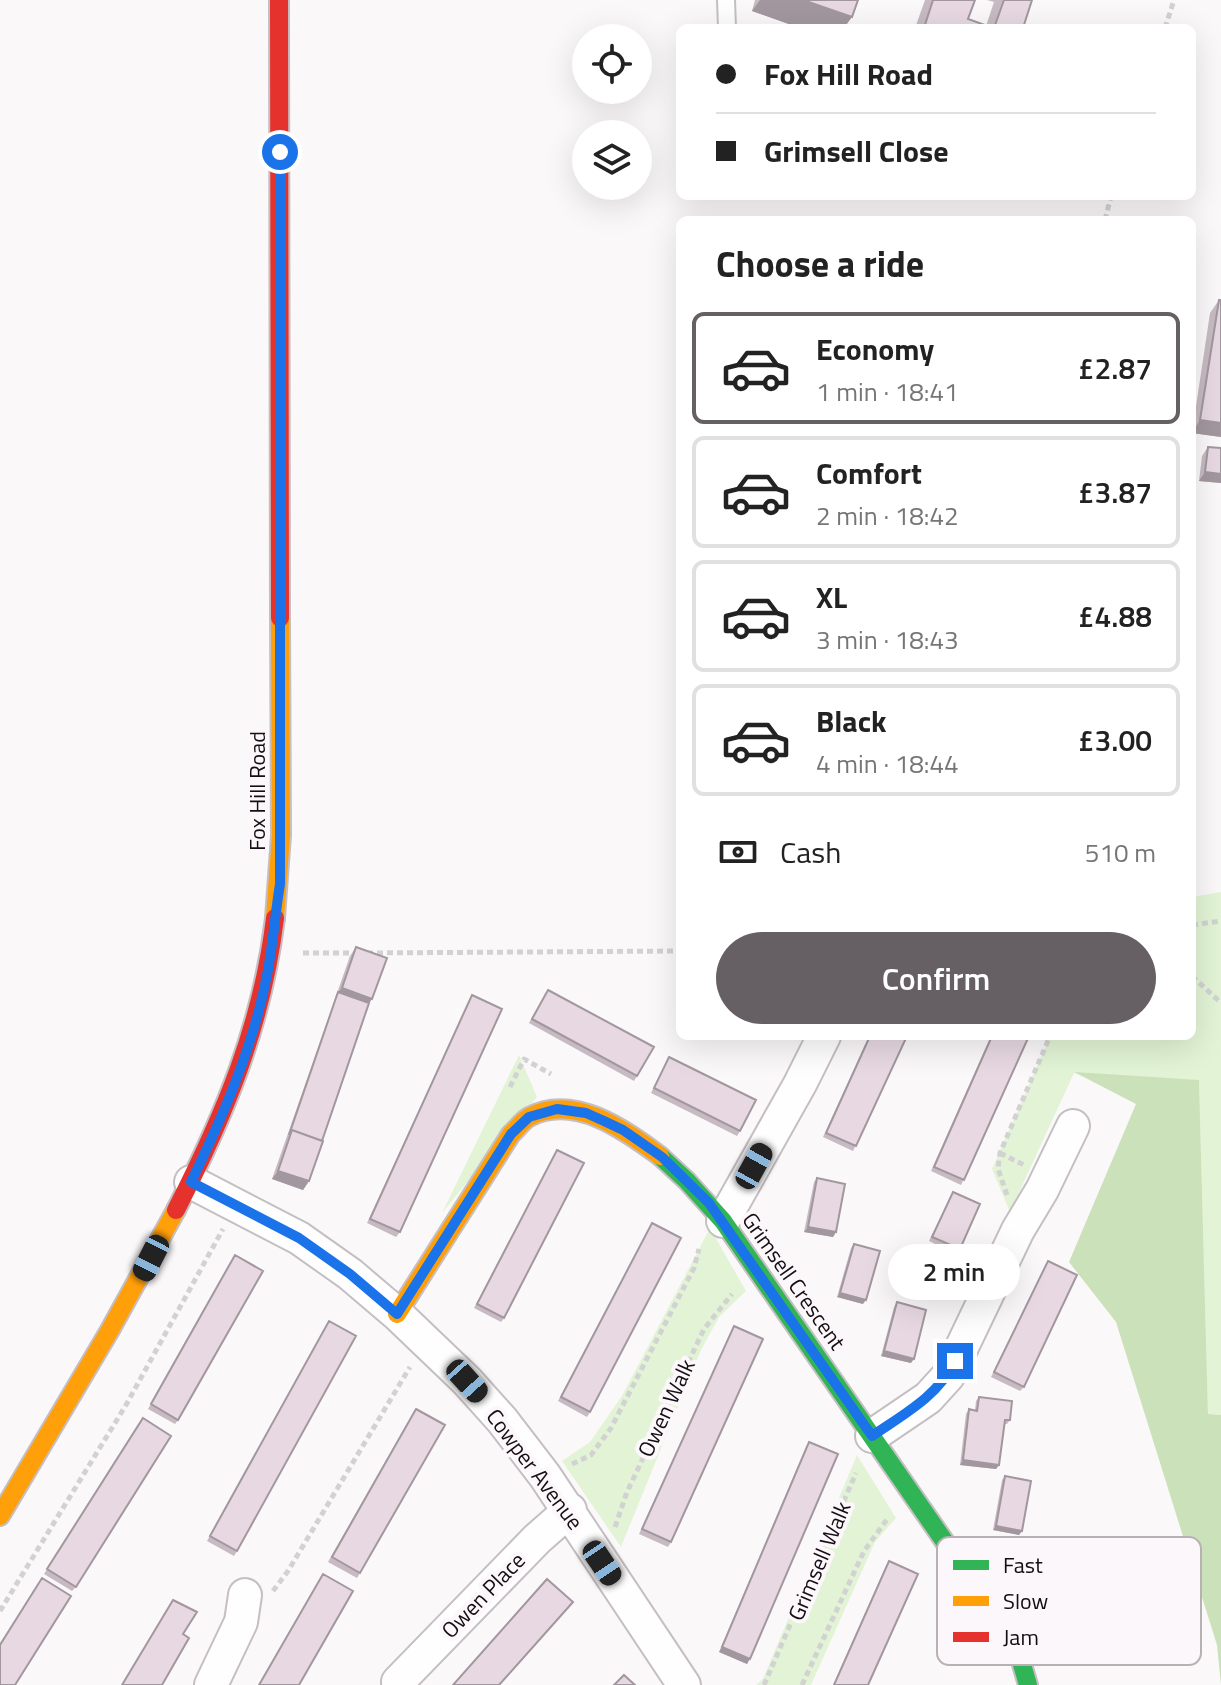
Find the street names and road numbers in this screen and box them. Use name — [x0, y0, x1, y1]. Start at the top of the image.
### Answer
street label: Fox Hill Road — [240, 731, 274, 851]
street label: Grimsell Crescent — [734, 1205, 854, 1357]
street label: Owen Walk — [628, 1353, 704, 1463]
street label: Cowper Avenue — [478, 1401, 592, 1537]
street label: Grimsell Walk — [779, 1496, 860, 1626]
street label: Owen Place — [433, 1544, 533, 1646]

